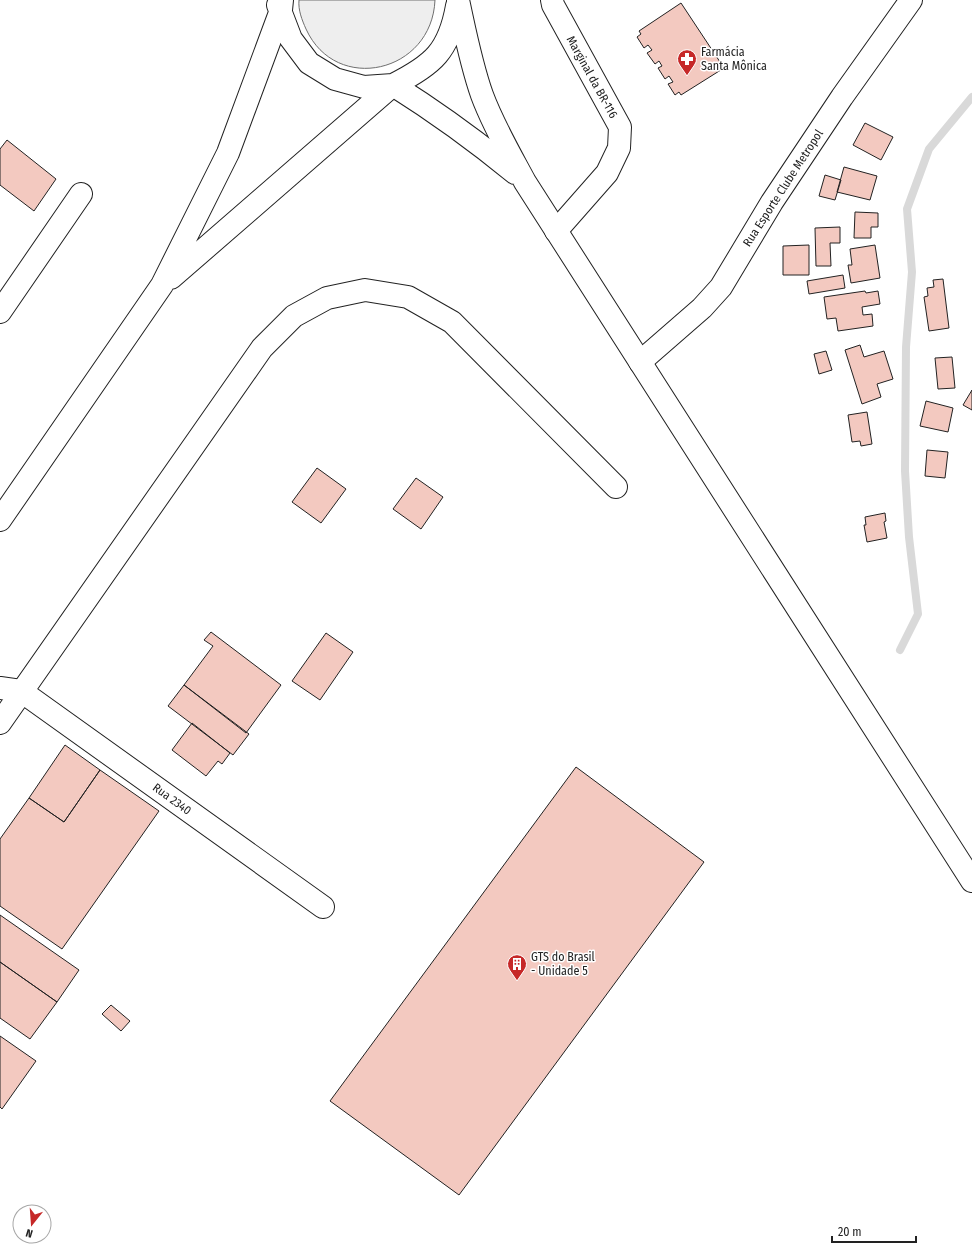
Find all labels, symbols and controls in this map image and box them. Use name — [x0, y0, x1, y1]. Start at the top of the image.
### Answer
street label: Marginal da BR-116 — [564, 33, 620, 121]
place label: Farmácia Santa Mônica — [701, 45, 767, 73]
pharmacy icon: Farmácia Santa Mônica — [676, 48, 698, 76]
street label: Rua Esporte Clube Metropol — [740, 127, 826, 249]
street label: Rua 2340 — [150, 780, 194, 818]
place label: GTS do Brasil - Unidade 5 — [531, 950, 595, 978]
building icon: GTS do Brasil - Unidade 5 — [506, 953, 528, 981]
north arrow — [12, 1204, 52, 1244]
scale bar — [832, 1218, 916, 1244]
text: 20 m — [838, 1225, 862, 1239]
text: N — [24, 1226, 34, 1240]

